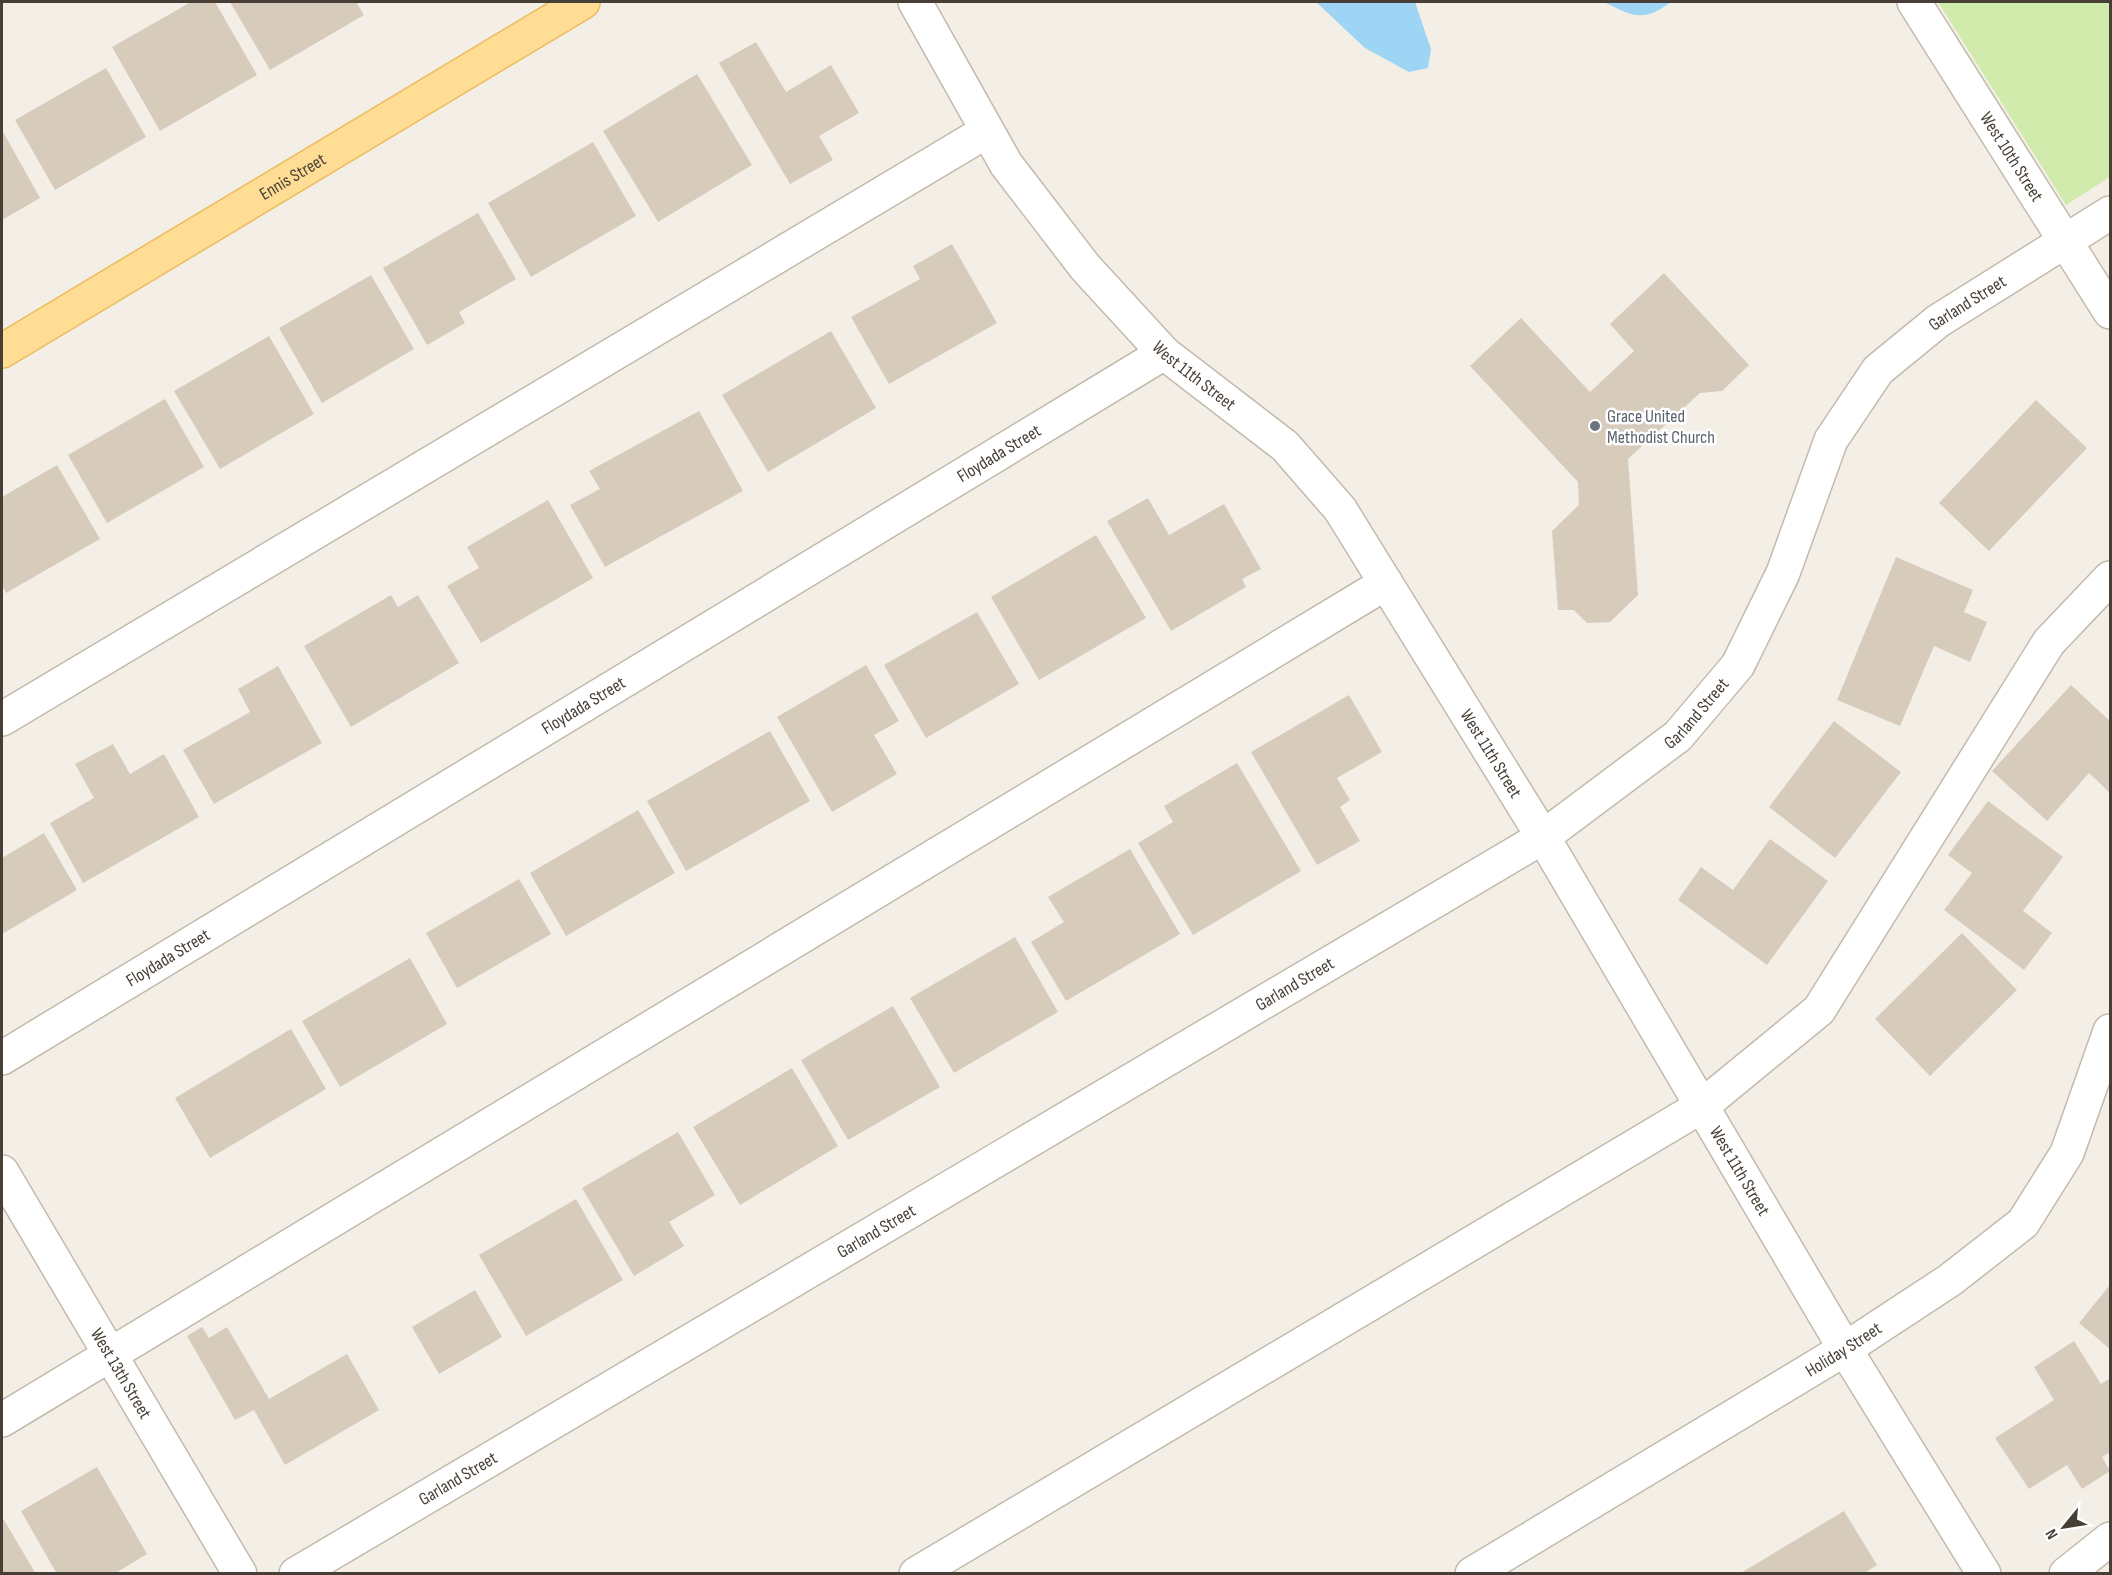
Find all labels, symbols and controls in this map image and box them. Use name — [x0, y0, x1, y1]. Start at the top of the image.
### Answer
street label: West 10th Street — [1976, 108, 2048, 206]
street label: Ennis Street — [256, 148, 330, 204]
street label: Garland Street — [1924, 270, 2010, 335]
street label: West 11th Street — [1148, 337, 1240, 415]
place label: Grace United Methodist Church — [1607, 406, 1715, 448]
marker: Grace United Methodist Church — [1588, 419, 1602, 433]
street label: Floydada Street — [953, 420, 1045, 487]
street label: Floydada Street — [538, 672, 629, 739]
street label: Garland Street — [1660, 673, 1733, 753]
street label: West 11th Street — [1456, 705, 1527, 802]
street label: Floydada Street — [122, 924, 214, 991]
street label: Garland Street — [1252, 952, 1338, 1015]
street label: West 11th Street — [1705, 1122, 1775, 1220]
street label: Garland Street — [833, 1200, 920, 1262]
street label: Holiday Street — [1801, 1317, 1886, 1381]
street label: West 13th Street — [86, 1324, 156, 1423]
street label: Garland Street — [415, 1447, 501, 1510]
north arrow — [2034, 1497, 2094, 1557]
text: N — [2042, 1525, 2063, 1542]

